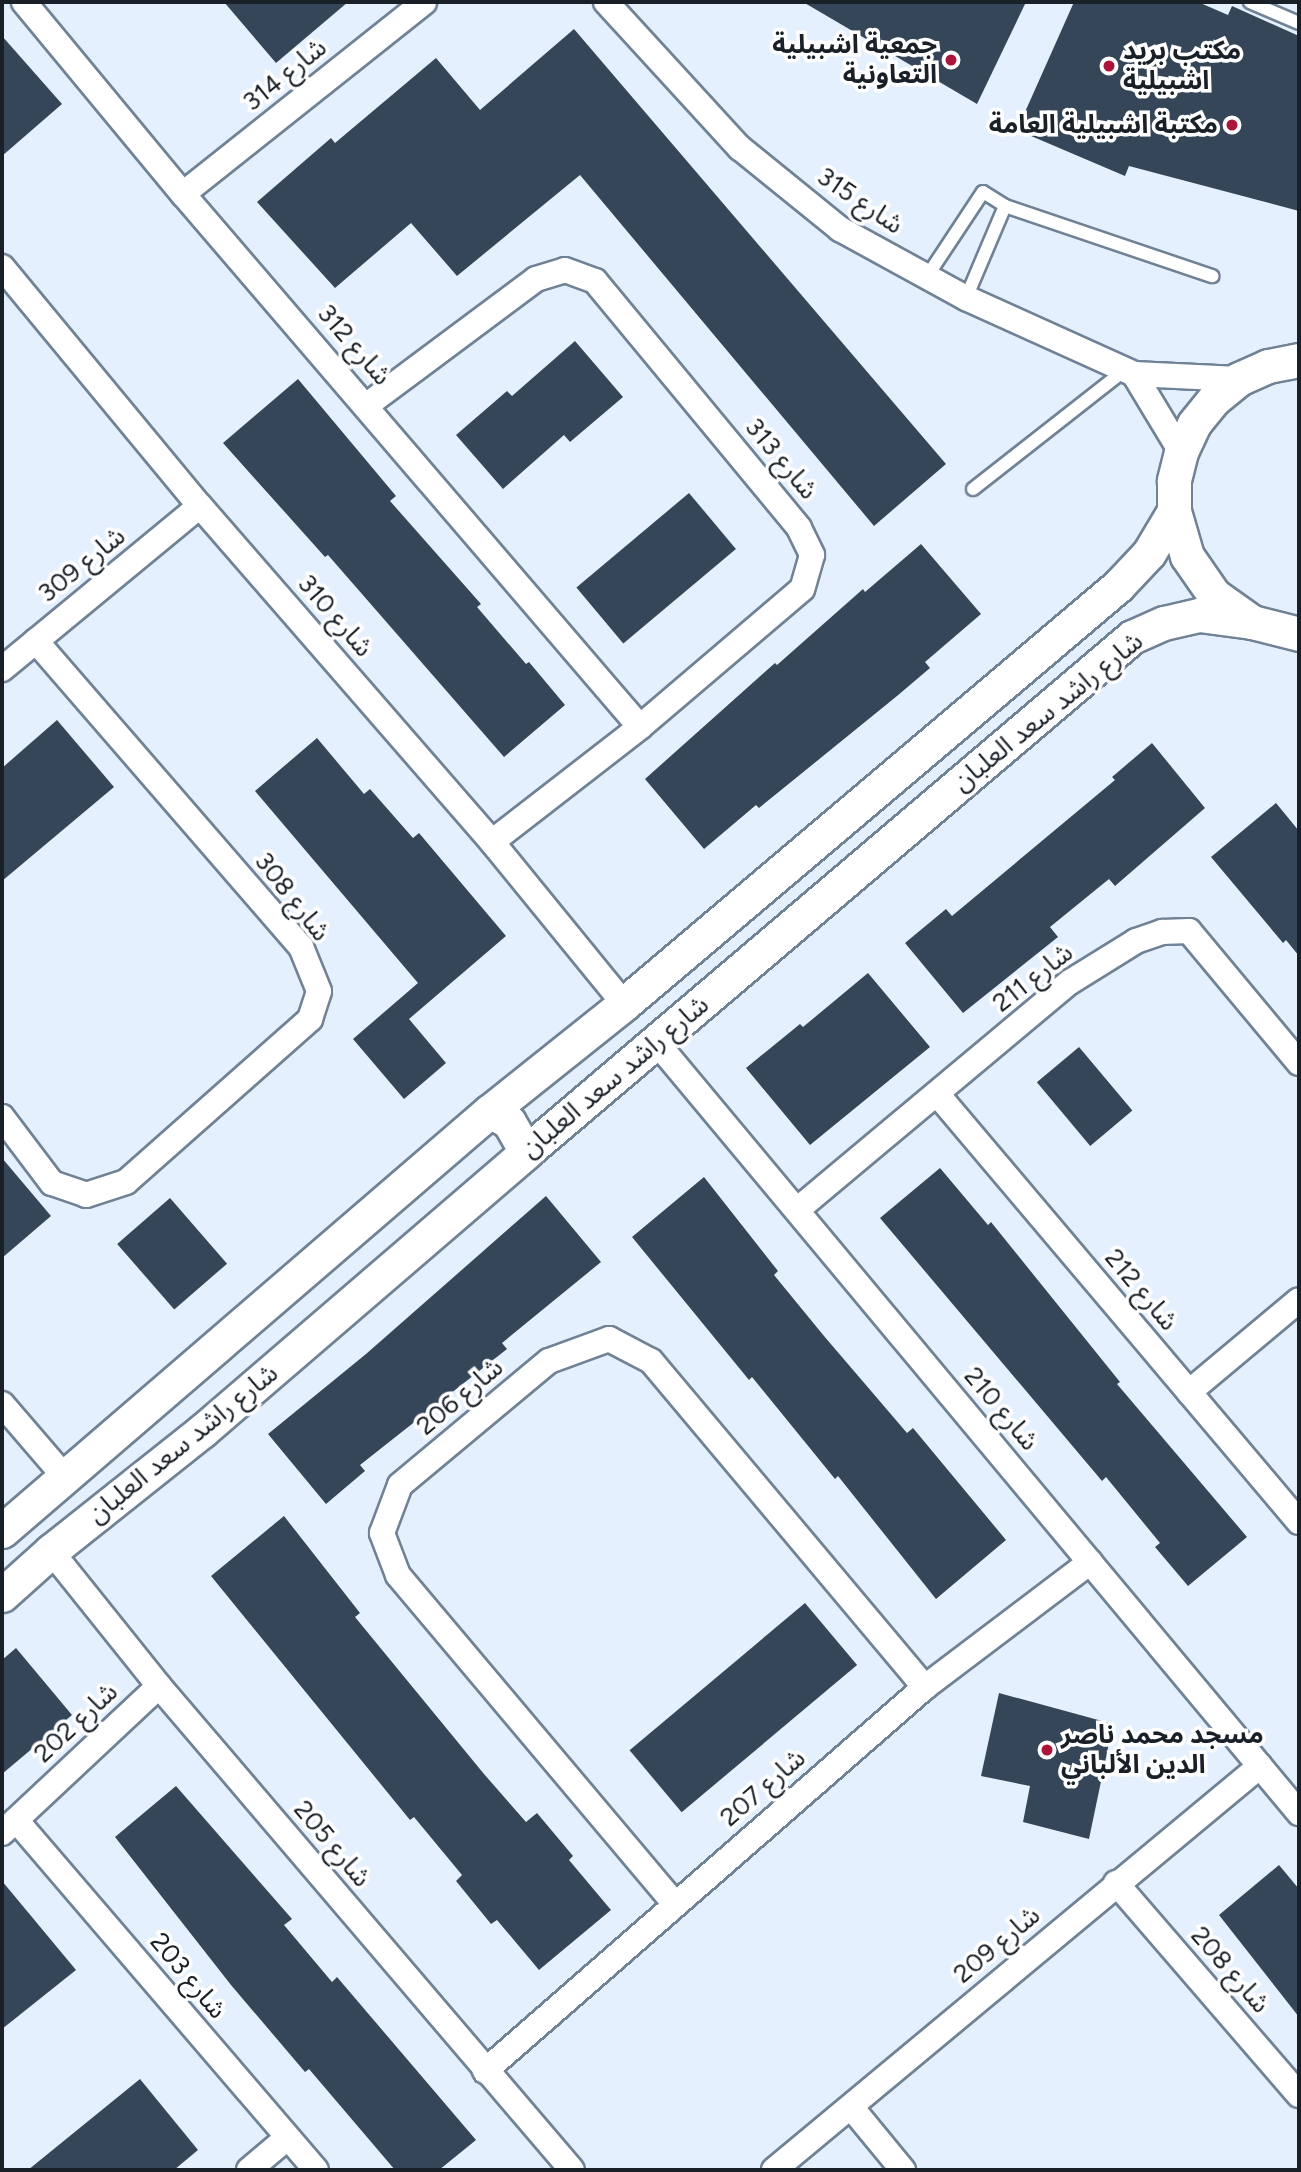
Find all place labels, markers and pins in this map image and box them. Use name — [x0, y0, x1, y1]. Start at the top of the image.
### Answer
place label: جمعية اشبيلية التعاونية — [772, 29, 937, 90]
place label: مكتب بريد اشبيلية — [1123, 35, 1241, 96]
marker: جمعية اشبيلية التعاونية — [943, 52, 959, 68]
marker: مكتب بريد اشبيلية — [1101, 58, 1117, 74]
place label: مكتبة اشبيلية العامة — [989, 109, 1218, 141]
marker: مكتبة اشبيلية العامة — [1224, 117, 1240, 133]
place label: مسجد محمد ناصر الدين الألباني — [1061, 1719, 1264, 1780]
marker: مسجد محمد ناصر الدين الألباني — [1039, 1742, 1055, 1758]

